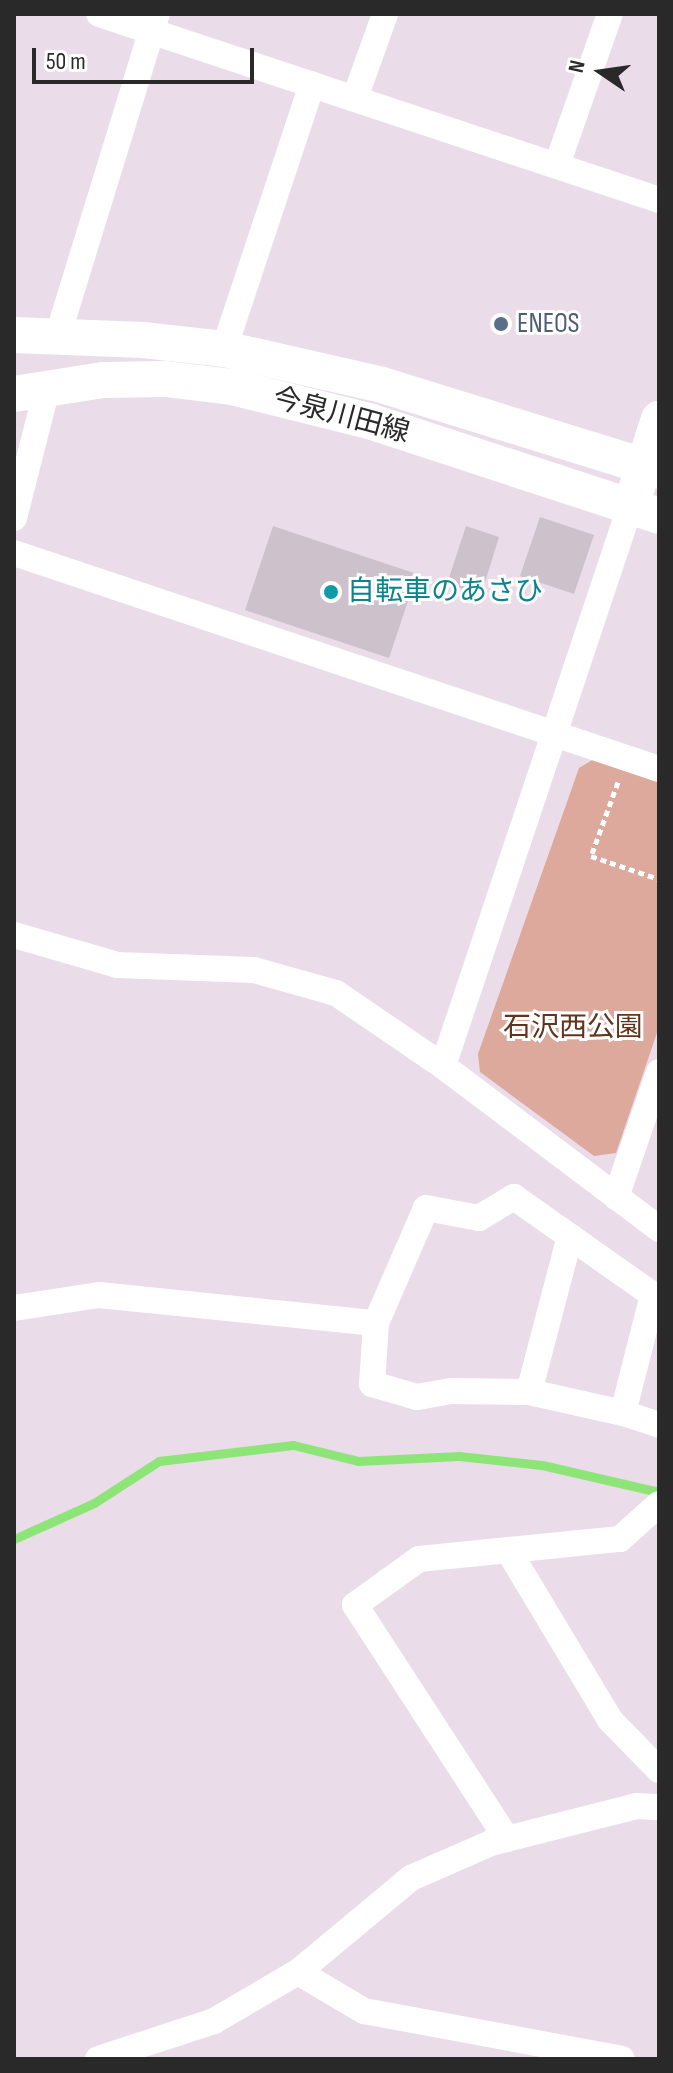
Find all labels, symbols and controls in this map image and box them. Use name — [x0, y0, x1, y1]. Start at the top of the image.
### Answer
scale bar — [36, 32, 258, 82]
north arrow — [561, 32, 641, 112]
text: 50 m — [46, 47, 86, 76]
text: N — [563, 58, 592, 75]
place label: ENEOS — [517, 307, 580, 341]
marker: ENEOS — [492, 315, 510, 333]
street label: 今泉川田線 — [269, 382, 413, 450]
place label: 自転車のあさひ — [347, 575, 543, 609]
marker: 自転車のあさひ — [322, 583, 340, 601]
park label: 石沢西公園 — [503, 1011, 643, 1045]

